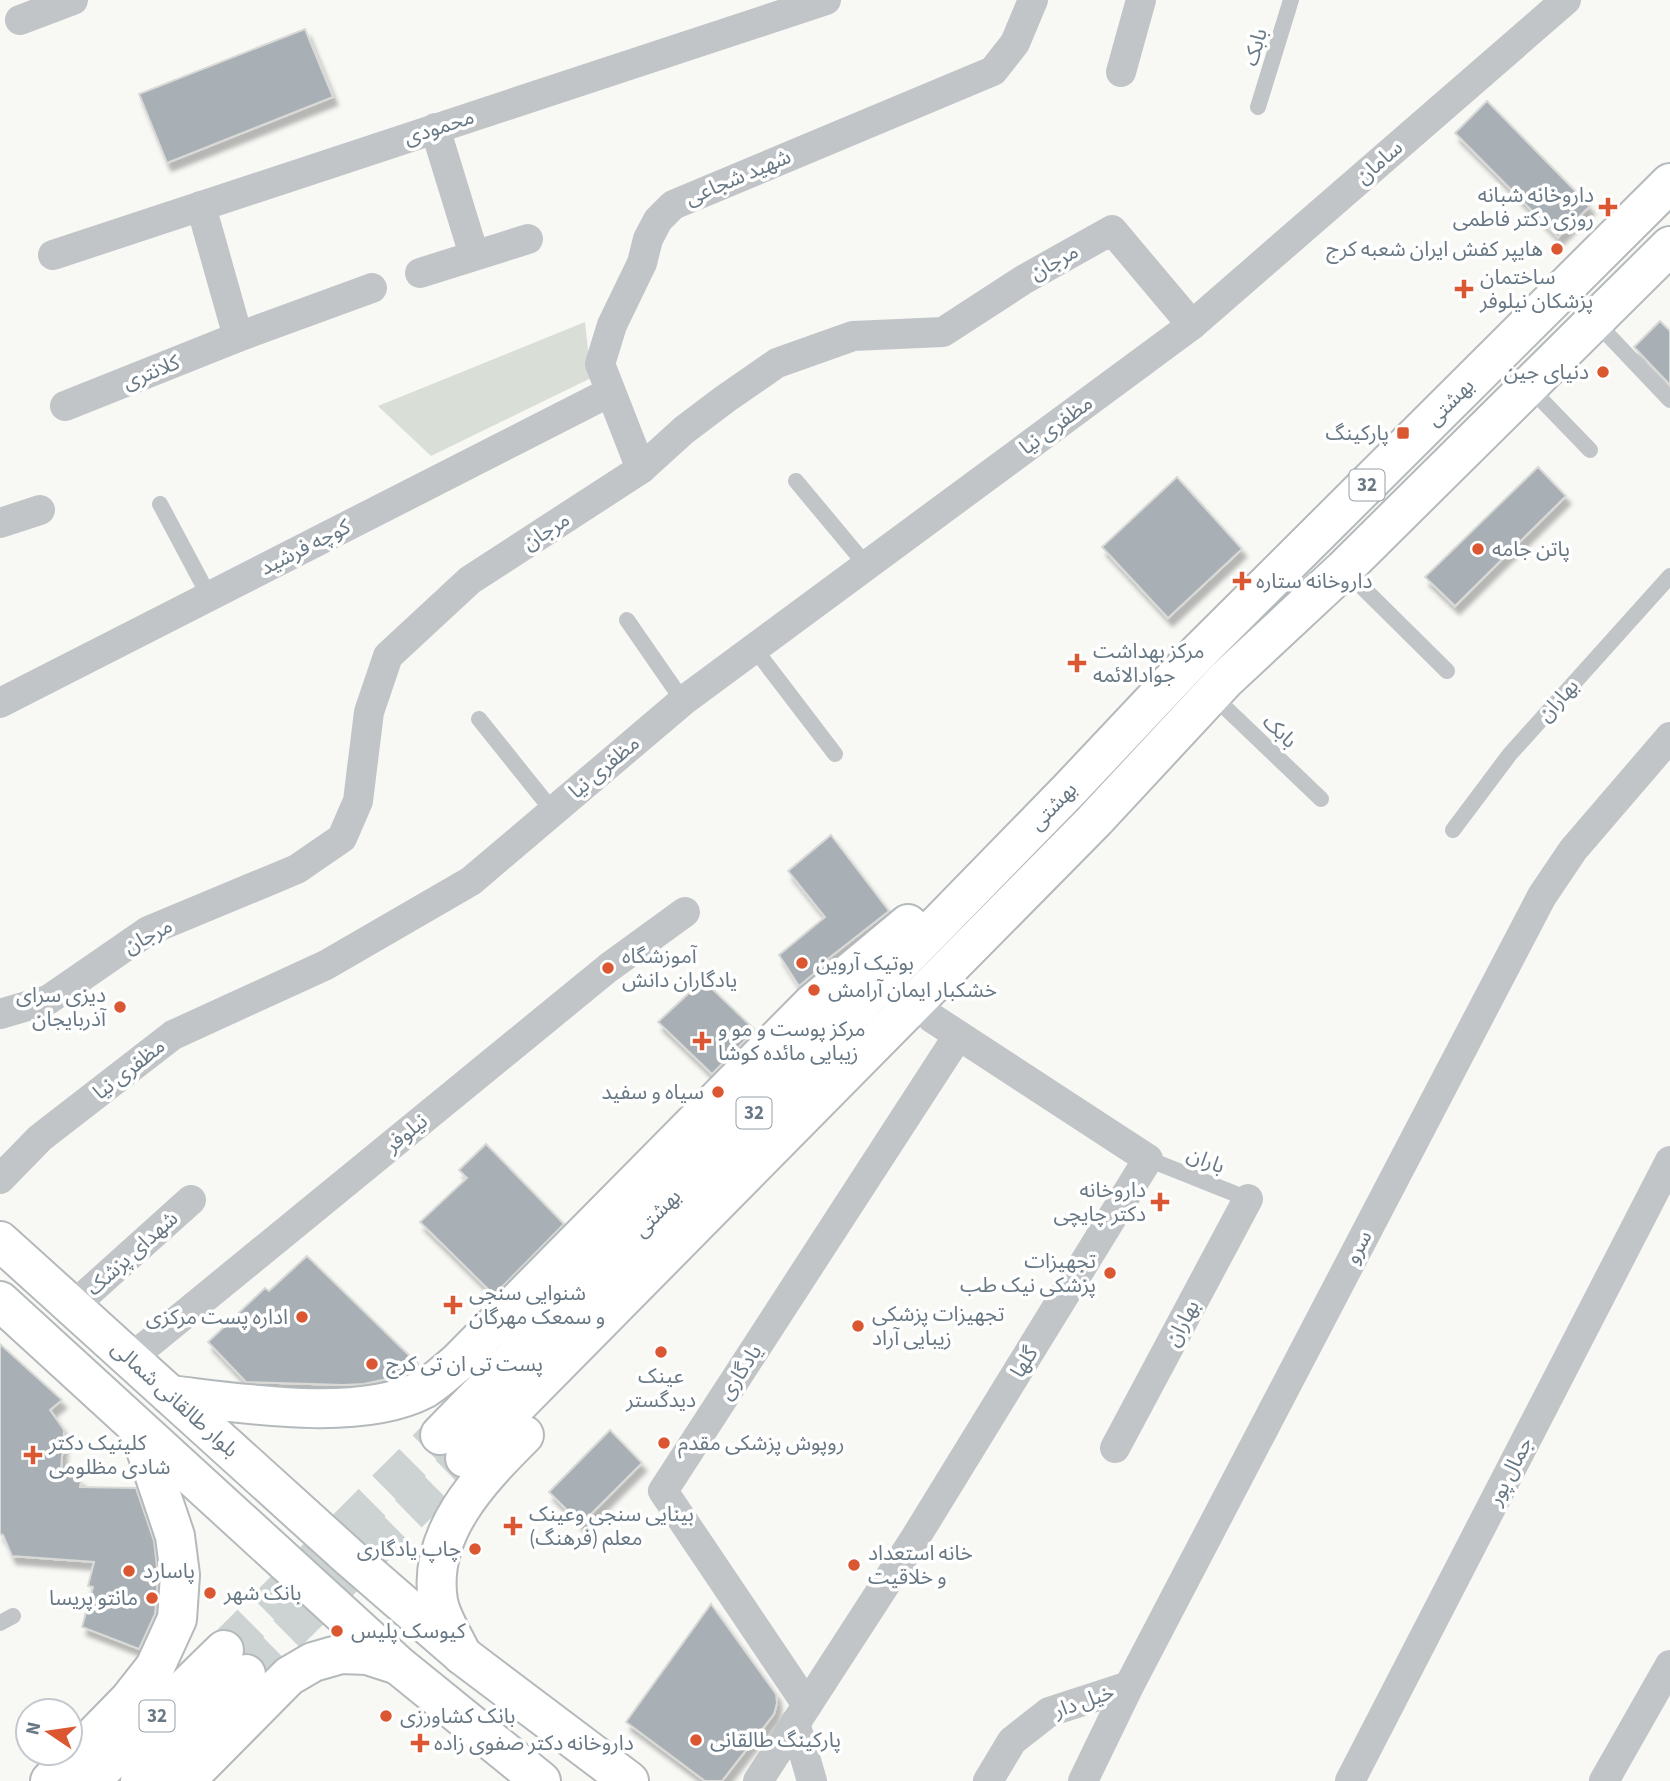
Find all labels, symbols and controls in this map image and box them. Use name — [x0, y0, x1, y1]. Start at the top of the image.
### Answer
street label: بابک — [1235, 24, 1275, 70]
street label: محمودی — [400, 102, 478, 152]
street label: سامان — [1349, 133, 1409, 191]
street label: شهید شجاعی — [680, 141, 796, 213]
place label: داروخانه شبانه روزی دکتر فاطمی — [1453, 180, 1594, 234]
marker: داروخانه شبانه روزی دکتر فاطمی — [1600, 199, 1616, 215]
place label: هایپر کفش ایران شعبه کرج — [1326, 234, 1543, 264]
street label: مرجان — [1024, 236, 1084, 288]
marker: هایپر کفش ایران شعبه کرج — [1549, 241, 1565, 257]
place label: ساختمان پزشکان نیلوفر — [1479, 262, 1593, 316]
marker: ساختمان پزشکان نیلوفر — [1454, 279, 1474, 299]
street label: کلانتری — [118, 347, 184, 397]
place label: دنیای جین — [1504, 357, 1589, 387]
marker: دنیای جین — [1595, 364, 1611, 380]
street label: بهشتى — [1419, 371, 1481, 433]
street label: مظفری نیا — [1013, 388, 1099, 462]
place label: پارکینگ — [1326, 418, 1389, 448]
marker: پارکینگ — [1395, 425, 1411, 441]
road number: 32 — [1350, 470, 1384, 500]
street label: مرجان — [516, 504, 576, 558]
street label: كوچه فرشيد — [255, 511, 356, 583]
place label: پاتن جامه — [1492, 534, 1570, 564]
marker: پاتن جامه — [1470, 541, 1486, 557]
place label: داروخانه ستاره — [1256, 566, 1372, 596]
marker: داروخانه ستاره — [1234, 573, 1250, 589]
place label: مرکز بهداشت جوادالائمه — [1093, 636, 1205, 690]
marker: مرکز بهداشت جوادالائمه — [1067, 653, 1087, 673]
street label: بهاران — [1530, 672, 1586, 728]
street label: بابک — [1256, 707, 1304, 755]
street label: مظفری نیا — [562, 728, 646, 806]
street label: بهشتى — [1022, 775, 1084, 837]
street label: مرجان — [118, 911, 178, 961]
place label: آموزشگاه یادگاران دانش — [622, 941, 737, 995]
place label: بوتیک آروین — [816, 948, 914, 978]
marker: بوتیک آروین — [794, 955, 810, 971]
marker: آموزشگاه یادگاران دانش — [600, 960, 616, 976]
place label: خشکبار ایمان آرامش — [828, 975, 997, 1005]
place label: دیزی سرای آذربایجان — [16, 980, 107, 1034]
marker: خشکبار ایمان آرامش — [806, 982, 822, 998]
marker: دیزی سرای آذربایجان — [112, 999, 128, 1015]
place label: مرکز پوست و مو و زیبایی مائده کوشا — [718, 1014, 866, 1068]
street label: مظفری نیا — [87, 1031, 171, 1107]
marker: مرکز پوست و مو و زیبایی مائده کوشا — [692, 1031, 712, 1051]
place label: سیاه و سفید — [601, 1077, 704, 1107]
marker: سیاه و سفید — [710, 1084, 726, 1100]
road number: 32 — [736, 1098, 772, 1128]
street label: نیلوفر — [377, 1106, 434, 1160]
street label: باران — [1183, 1139, 1229, 1181]
place label: داروخانه دکتر چایچی — [1053, 1175, 1146, 1229]
street label: بهشتى — [626, 1182, 688, 1244]
marker: داروخانه دکتر چایچی — [1152, 1194, 1168, 1210]
street label: شهدای پزشک — [79, 1204, 185, 1302]
street label: سرو — [1337, 1225, 1379, 1269]
place label: تجهیزات پزشکی نیک‌ طب — [960, 1246, 1096, 1300]
marker: تجهیزات پزشکی نیک‌ طب — [1102, 1265, 1118, 1281]
place label: شنوایی سنجی و سمعک مهرگان — [469, 1278, 605, 1332]
street label: بهاران — [1157, 1294, 1207, 1352]
marker: شنوایی سنجی و سمعک مهرگان — [443, 1295, 463, 1315]
place label: تجهیزات پزشکی زیبایی آراد — [872, 1299, 1005, 1353]
place label: اداره پست مرکزی — [146, 1302, 288, 1332]
marker: اداره پست مرکزی — [294, 1309, 310, 1325]
marker: تجهیزات پزشکی زیبایی آراد — [850, 1318, 866, 1334]
street label: بلوار طالقانی شمالی — [105, 1334, 245, 1464]
street label: یادگاری — [711, 1338, 769, 1406]
street label: گلها — [1003, 1340, 1045, 1383]
marker: عینک دیدگستر — [653, 1344, 669, 1360]
place label: پست تی ان تی کرج — [386, 1349, 543, 1379]
marker: پست تی ان تی کرج — [364, 1356, 380, 1372]
place label: عینک دیدگستر — [625, 1361, 696, 1415]
place label: کلینیک دکتر شادی مظلومی — [48, 1428, 170, 1482]
place label: روپوش پزشکی مقدم — [678, 1428, 844, 1459]
street label: جمال پور — [1480, 1432, 1540, 1511]
marker: روپوش پزشکی مقدم — [656, 1435, 672, 1451]
marker: کلینیک دکتر شادی مظلومی — [23, 1445, 43, 1465]
place label: بینایی سنجی وعینک معلم (فرهنگ) — [529, 1499, 694, 1553]
marker: بینایی سنجی وعینک معلم (فرهنگ) — [503, 1516, 523, 1536]
place label: چاپ یادگاری — [357, 1534, 461, 1564]
place label: خانه استعداد و خلاقیت — [868, 1538, 973, 1592]
marker: چاپ یادگاری — [467, 1541, 483, 1557]
place label: پاسارد — [143, 1556, 195, 1586]
marker: خانه استعداد و خلاقیت — [846, 1557, 862, 1573]
marker: پاسارد — [121, 1563, 137, 1579]
place label: بانک شهر — [223, 1578, 302, 1608]
place label: مانتو پریسا — [49, 1583, 138, 1613]
marker: بانک شهر — [202, 1585, 218, 1601]
marker: مانتو پریسا — [144, 1590, 160, 1606]
place label: کیوسک پلیس — [351, 1616, 466, 1646]
marker: کیوسک پلیس — [329, 1623, 345, 1639]
street label: خیل دار — [1049, 1677, 1118, 1726]
north arrow — [14, 1697, 84, 1767]
road number: 32 — [140, 1700, 174, 1732]
place label: بانک کشاورزی — [400, 1701, 515, 1731]
marker: بانک کشاورزی — [378, 1708, 394, 1724]
text: N — [19, 1719, 48, 1738]
place label: پارکینگ طالقانی — [710, 1725, 841, 1755]
place label: داروخانه دکتر صفوی زاده — [434, 1728, 634, 1758]
marker: پارکینگ طالقانی — [688, 1732, 704, 1748]
marker: داروخانه دکتر صفوی زاده — [412, 1735, 428, 1751]

